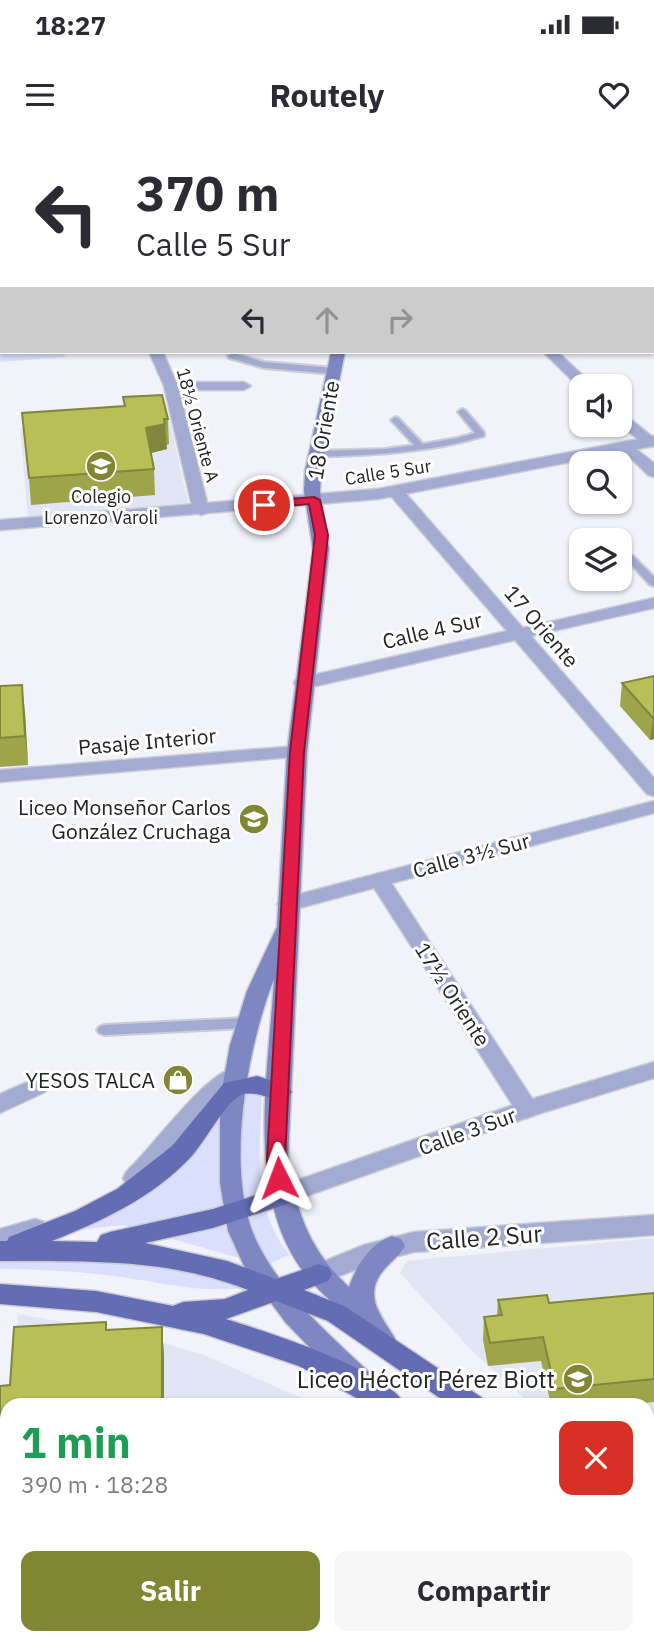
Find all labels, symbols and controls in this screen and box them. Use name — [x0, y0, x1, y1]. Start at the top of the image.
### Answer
text: 18:27 — [35, 8, 106, 42]
text: Routely — [270, 74, 384, 116]
icon: menu — [21, 76, 59, 114]
icon: heart — [595, 76, 633, 114]
text: 370 m — [136, 161, 280, 224]
icon: left — [21, 168, 112, 259]
text: Calle 5 Sur — [136, 223, 291, 265]
icon: left — [235, 301, 273, 339]
icon: ahead — [308, 301, 346, 339]
icon: right — [381, 301, 419, 339]
street label: 18½ Oriente A — [172, 365, 224, 485]
map controls — [569, 374, 632, 591]
button: sound — [569, 374, 632, 437]
street label: 18 Oriente — [301, 378, 345, 482]
school or university icon: Colegio Lorenzo Varoli — [84, 449, 118, 483]
button: search — [569, 451, 632, 514]
street label: Calle 5 Sur — [343, 454, 433, 490]
pin — [234, 475, 294, 535]
place label: Colegio Lorenzo Varoli — [44, 485, 158, 529]
icon: arrive — [245, 486, 283, 524]
button: layers — [569, 528, 632, 591]
street label: 17 Oriente — [499, 579, 585, 673]
street label: Calle 4 Sur — [379, 605, 485, 655]
street label: Pasaje Interior — [77, 721, 217, 761]
place label: Liceo Monseñor Carlos González Cruchaga — [18, 793, 231, 845]
school or university icon: Liceo Monseñor Carlos González Cruchaga — [237, 802, 271, 836]
street label: Calle 3½ Sur — [410, 826, 533, 884]
street label: 17½ Oriente — [409, 937, 497, 1051]
shop icon: YESOS TALCA — [161, 1063, 195, 1097]
place label: YESOS TALCA — [26, 1066, 155, 1094]
street label: Calle 3 Sur — [415, 1100, 520, 1162]
position arrow — [242, 1141, 316, 1215]
street label: Calle 2 Sur — [425, 1217, 543, 1257]
school or university icon: Liceo Héctor Pérez Biott — [561, 1362, 595, 1396]
place label: Liceo Héctor Pérez Biott — [297, 1363, 555, 1395]
text: 1 min — [21, 1415, 131, 1470]
button: close — [559, 1421, 633, 1495]
text: 390 m · 18:28 — [21, 1469, 168, 1499]
button: Salir — [21, 1551, 320, 1631]
button: Compartir — [334, 1551, 633, 1631]

